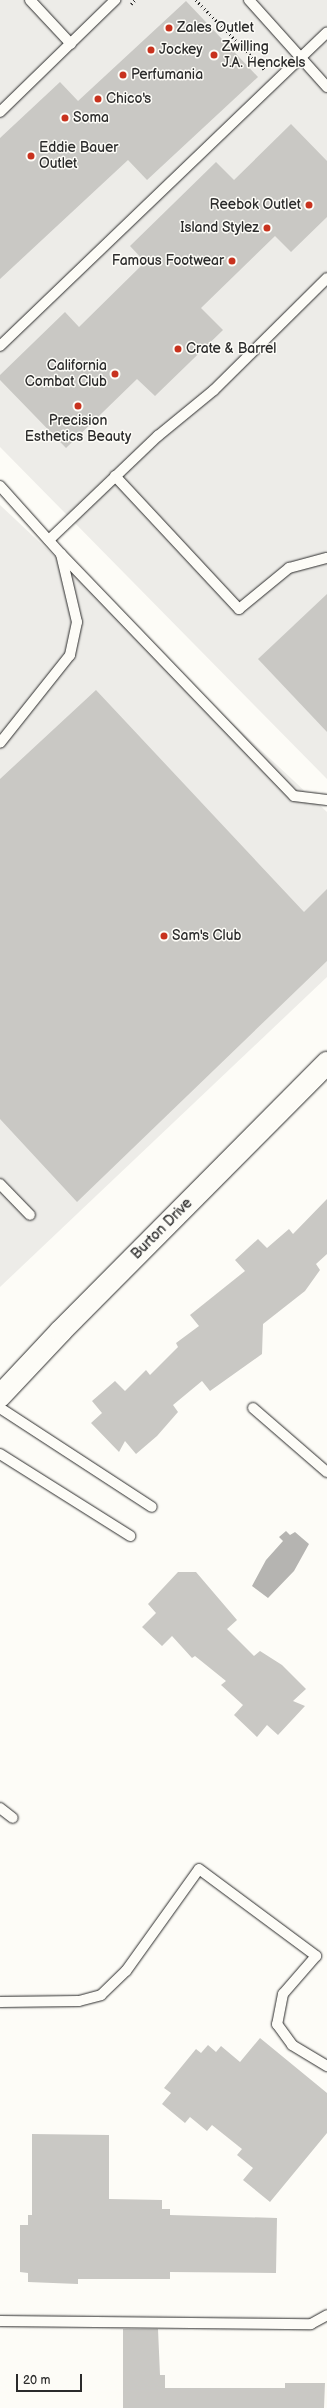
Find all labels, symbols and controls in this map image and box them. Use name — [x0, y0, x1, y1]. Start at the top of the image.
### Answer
place label: Zales Outlet — [177, 20, 254, 36]
marker: Zales Outlet — [164, 23, 174, 33]
place label: Zwilling J.A. Henckels — [222, 39, 306, 72]
place label: Jockey — [159, 42, 203, 58]
marker: Jockey — [146, 45, 156, 55]
marker: Zwilling J.A. Henckels — [209, 50, 219, 60]
place label: Perfumania — [131, 67, 203, 83]
marker: Perfumania — [118, 70, 128, 80]
place label: Chico's — [106, 91, 151, 107]
marker: Chico's — [93, 94, 103, 104]
place label: Soma — [73, 110, 109, 126]
marker: Soma — [60, 113, 70, 123]
place label: Eddie Bauer Outlet — [39, 140, 118, 172]
marker: Eddie Bauer Outlet — [26, 151, 36, 161]
place label: Reebok Outlet — [210, 197, 301, 213]
marker: Reebok Outlet — [304, 200, 314, 210]
place label: Island Stylez — [180, 220, 259, 236]
marker: Island Stylez — [262, 223, 272, 233]
place label: Famous Footwear — [112, 253, 224, 269]
marker: Famous Footwear — [227, 256, 237, 266]
place label: Crate & Barrel — [186, 341, 276, 357]
marker: Crate & Barrel — [173, 344, 183, 354]
place label: California Combat Club — [25, 358, 107, 390]
marker: California Combat Club — [110, 369, 120, 379]
marker: Precision Esthetics Beauty — [73, 401, 83, 411]
place label: Precision Esthetics Beauty — [25, 413, 131, 446]
place label: Sam's Club — [172, 928, 241, 944]
marker: Sam's Club — [159, 931, 169, 941]
street label: Burton Drive — [128, 1195, 196, 1263]
scale bar — [18, 2366, 84, 2392]
text: 20 m — [23, 2373, 50, 2388]

